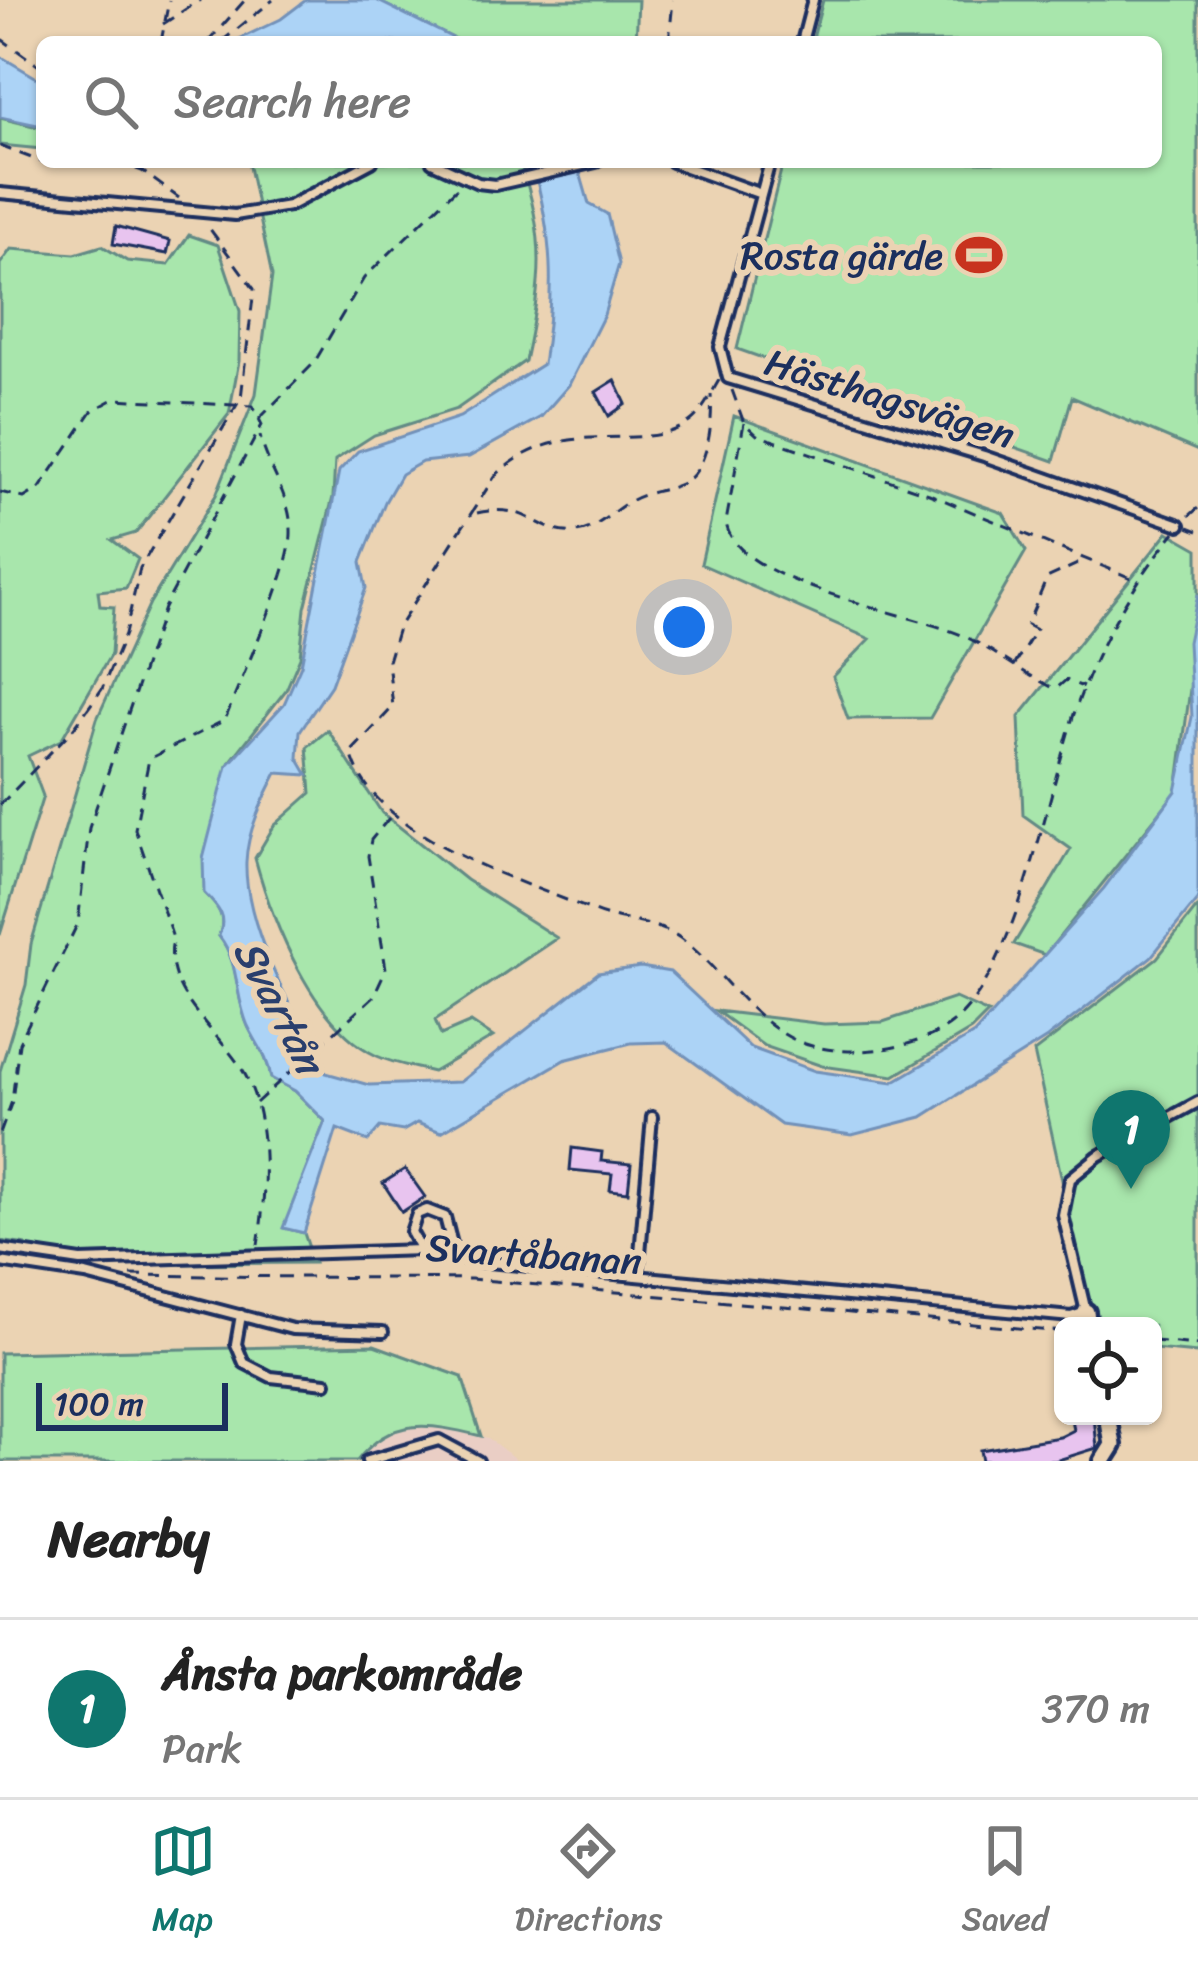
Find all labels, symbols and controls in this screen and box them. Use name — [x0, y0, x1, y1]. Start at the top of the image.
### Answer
search box — [36, 36, 1162, 168]
text: Search here — [174, 62, 411, 142]
icon: search — [78, 69, 144, 135]
place label: Rosta gärde — [740, 221, 943, 290]
sports icon: Rosta gärde — [954, 230, 1004, 280]
street label: Hästhagsvägen — [756, 327, 1024, 469]
your location — [654, 597, 714, 657]
water label: Svartån — [212, 925, 348, 1091]
pin: 1 — [1092, 1090, 1170, 1189]
street label: Svartåbanan — [424, 1212, 644, 1296]
map controls — [1054, 1317, 1162, 1425]
button: locate — [1054, 1317, 1162, 1425]
text: 100 m — [54, 1375, 144, 1433]
scale bar — [36, 1377, 228, 1430]
text: Nearby — [48, 1494, 209, 1584]
text: Ånsta parkområde — [162, 1634, 522, 1714]
text: 1 — [79, 1674, 95, 1743]
text: 370 m — [1042, 1674, 1150, 1743]
text: Park — [162, 1714, 242, 1783]
tab: Map — [150, 1818, 216, 1948]
tab: Directions — [515, 1818, 662, 1948]
tab: Saved — [961, 1818, 1048, 1948]

